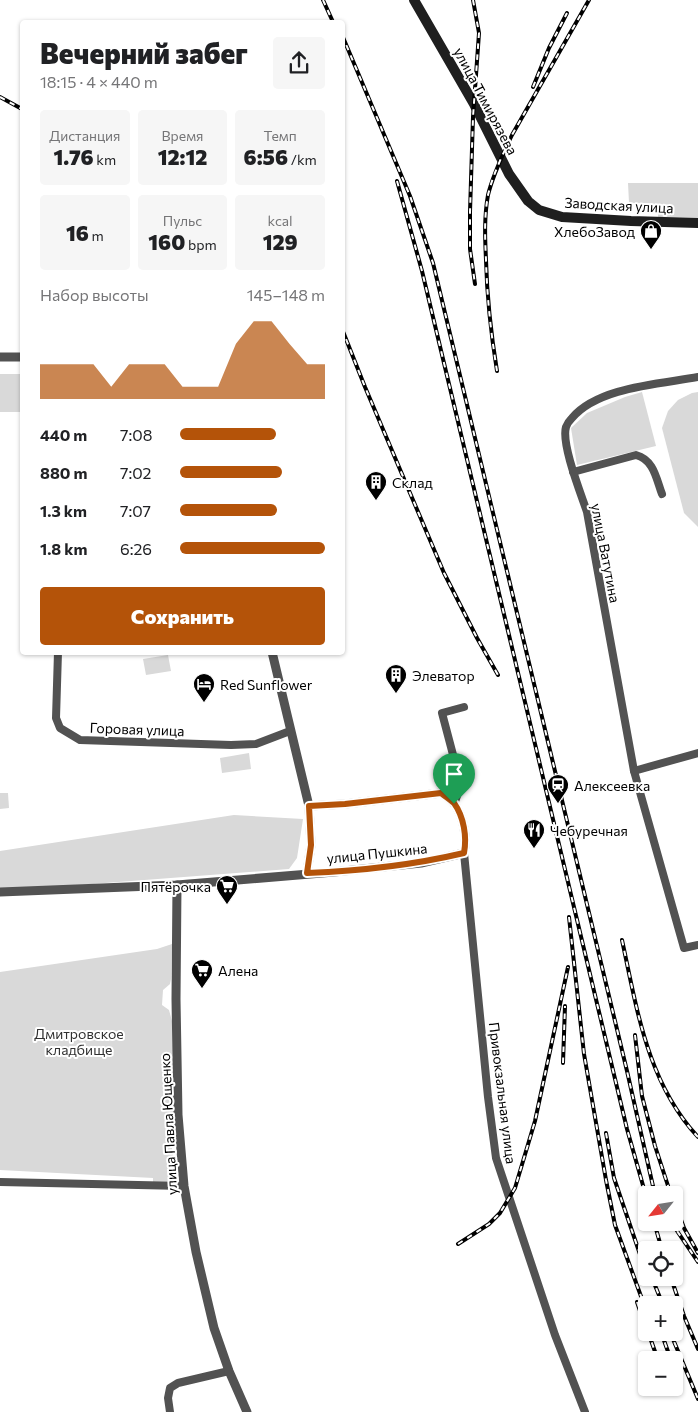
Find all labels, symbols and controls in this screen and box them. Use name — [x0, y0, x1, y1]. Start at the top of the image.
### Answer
text: Вечерний забег — [40, 36, 248, 70]
button: share — [273, 37, 325, 89]
street label: улица Тимирязева — [451, 44, 521, 158]
text: 18:15 · 4 × 440 m — [40, 72, 158, 91]
text: Дистанция — [49, 127, 120, 144]
text: Время — [162, 127, 203, 144]
text: Темп — [264, 127, 297, 144]
text: 1.76 — [54, 144, 94, 169]
text: 12:12 — [158, 144, 207, 169]
text: 6:56 — [244, 144, 288, 169]
text: km — [94, 151, 116, 168]
text: /km — [288, 151, 317, 168]
street label: Заводская улица — [564, 194, 674, 216]
text: Пульс — [163, 212, 202, 229]
text: kcal — [268, 212, 293, 229]
shop icon: ХлебоЗавод — [639, 219, 663, 250]
text: 16 — [66, 220, 89, 245]
place label: ХлебоЗавод — [554, 223, 635, 240]
text: m — [89, 227, 104, 244]
text: 160 — [148, 229, 185, 254]
text: 129 — [263, 229, 298, 254]
text: bpm — [185, 236, 217, 253]
text: Набор высоты — [40, 285, 149, 304]
text: 145–148 m — [247, 285, 325, 304]
text: 440 m — [40, 425, 87, 444]
text: 7:08 — [120, 425, 152, 444]
text: 880 m — [40, 463, 87, 482]
text: 7:02 — [120, 463, 152, 482]
building icon: Склад — [364, 470, 388, 501]
place label: Склад — [392, 474, 433, 491]
text: 1.3 km — [40, 501, 87, 520]
text: 7:07 — [120, 501, 151, 520]
street label: улица Ватутина — [588, 502, 624, 604]
text: 1.8 km — [40, 539, 87, 558]
text: 6:26 — [120, 539, 152, 558]
button: Сохранить — [40, 587, 325, 645]
building icon: Элеватор — [384, 663, 408, 694]
place label: Элеватор — [412, 667, 475, 684]
hotel icon: Red Sunflower — [192, 672, 216, 703]
place label: Red Sunflower — [220, 676, 313, 693]
street label: Горовая улица — [89, 719, 185, 739]
pin — [433, 753, 475, 804]
icon: arrive — [440, 760, 468, 788]
station icon: Алексеевка — [546, 773, 570, 804]
place label: Алексеевка — [574, 777, 650, 794]
restaurant icon: Чебуречная — [522, 818, 546, 849]
place label: Чебуречная — [550, 822, 628, 839]
street label: улица Пушкина — [326, 839, 428, 867]
supermarket icon: Пятёрочка — [215, 874, 239, 905]
place label: Пятёрочка — [141, 878, 211, 895]
supermarket icon: Алена — [190, 958, 214, 989]
place label: Алена — [218, 962, 258, 979]
street label: Привокзальная улица — [486, 1021, 520, 1165]
park label: Дмитровское кладбище — [34, 1025, 124, 1058]
street label: улица Павла Ющенко — [156, 1053, 180, 1195]
north arrow — [638, 1186, 682, 1231]
map controls — [638, 1186, 683, 1396]
button: locate — [638, 1241, 683, 1286]
button: + — [638, 1296, 683, 1341]
button: − — [638, 1351, 683, 1396]

